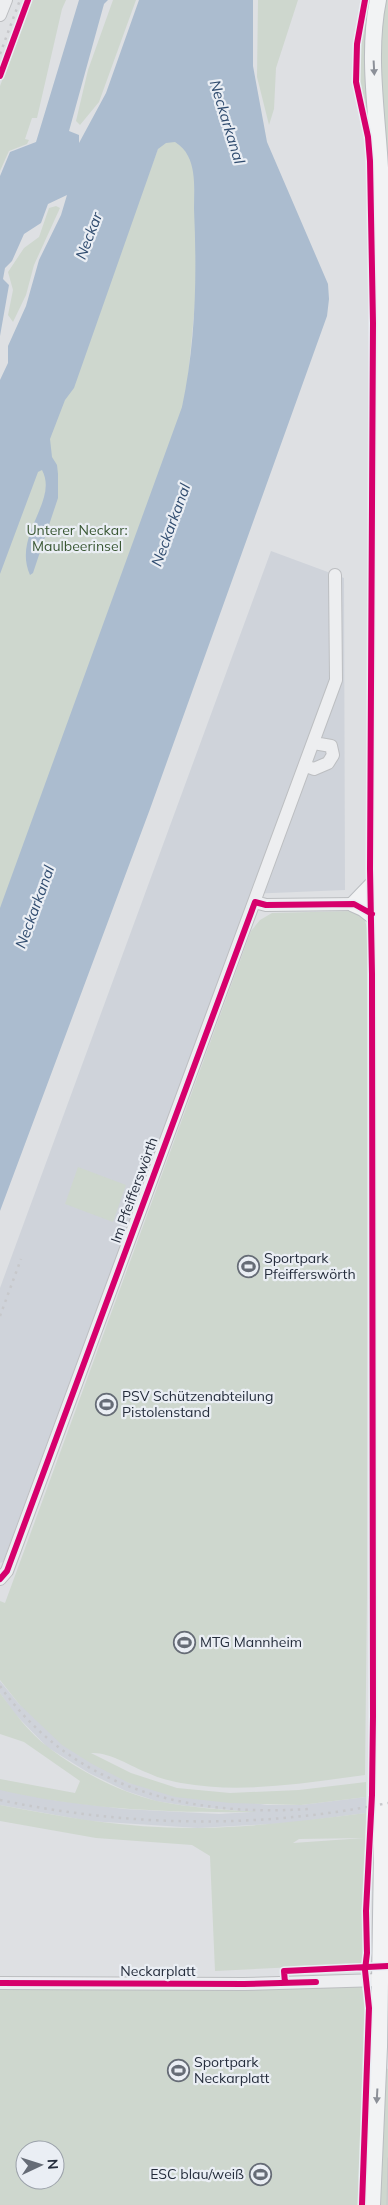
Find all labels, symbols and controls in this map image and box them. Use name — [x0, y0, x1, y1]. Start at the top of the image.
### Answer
one-way arrow — [371, 60, 379, 76]
water label: Neckarkanal — [206, 78, 249, 167]
water label: Neckar — [71, 209, 106, 262]
water label: Neckarkanal — [147, 480, 194, 569]
park label: Unterer Neckar: Maulbeerinsel — [26, 521, 128, 555]
water label: Neckarkanal — [11, 862, 58, 951]
street label: Im Pfeifferswörth — [107, 1135, 161, 1245]
place label: Sportpark Pfeifferswörth — [264, 1249, 356, 1283]
sports icon: Sportpark Pfeifferswörth — [236, 1254, 260, 1278]
place label: PSV Schützenabteilung Pistolenstand — [122, 1387, 273, 1421]
sports icon: PSV Schützenabteilung Pistolenstand — [94, 1392, 118, 1416]
sports icon: MTG Mannheim — [172, 1630, 196, 1654]
place label: MTG Mannheim — [200, 1633, 302, 1651]
street label: Neckarplatt — [120, 1962, 196, 1980]
place label: Sportpark Neckarplatt — [194, 2053, 269, 2087]
sports icon: Sportpark Neckarplatt — [166, 2058, 190, 2082]
one-way arrow — [372, 2088, 380, 2104]
north arrow — [15, 2140, 65, 2190]
text: N — [44, 2158, 62, 2170]
sports icon: ESC blau/weiß — [248, 2162, 272, 2186]
place label: ESC blau/weiß — [150, 2165, 244, 2183]

